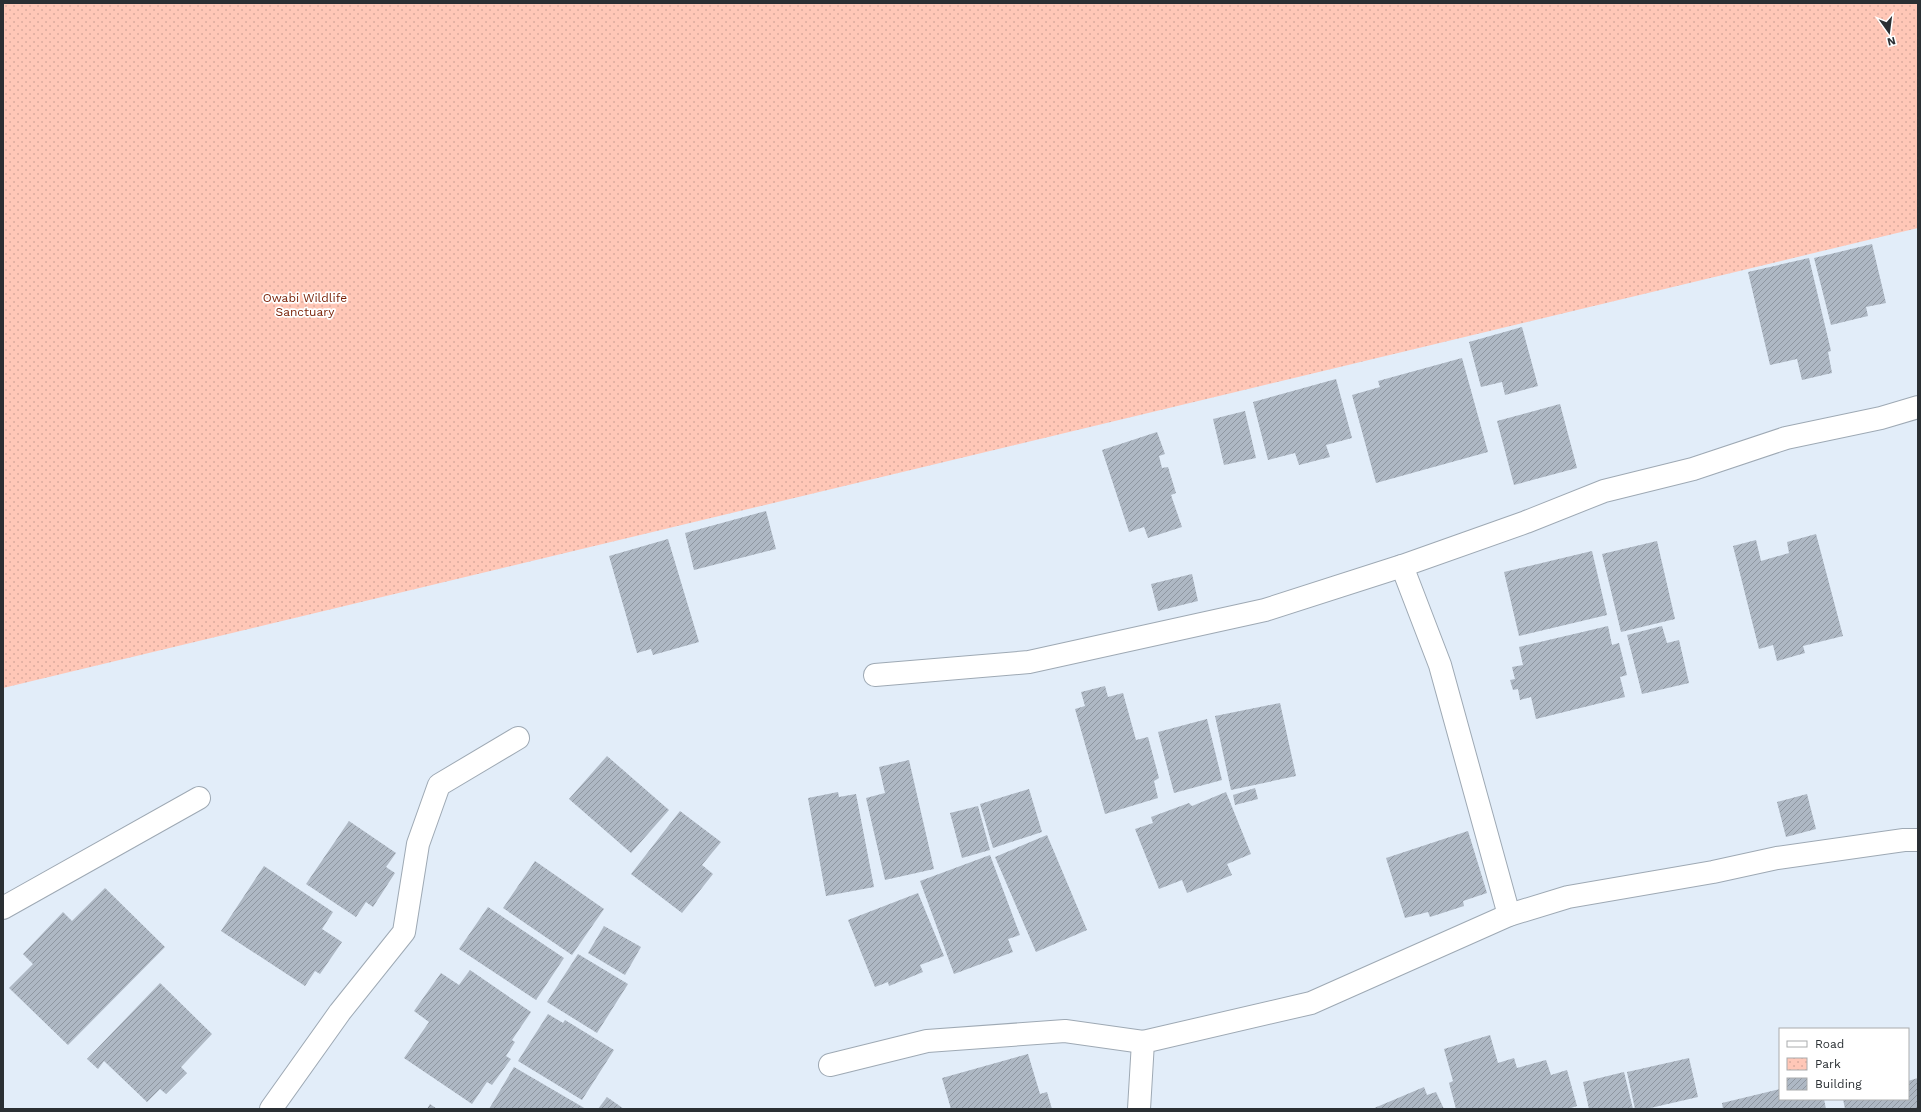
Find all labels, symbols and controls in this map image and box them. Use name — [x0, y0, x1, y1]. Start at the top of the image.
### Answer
north arrow — [1869, 12, 1909, 52]
text: N — [1886, 34, 1897, 49]
park label: Owabi Wildlife Sanctuary — [263, 291, 347, 319]
legend — [1779, 1028, 1909, 1100]
text: Road — [1815, 1037, 1844, 1051]
text: Park — [1815, 1057, 1841, 1071]
text: Building — [1815, 1077, 1862, 1091]

